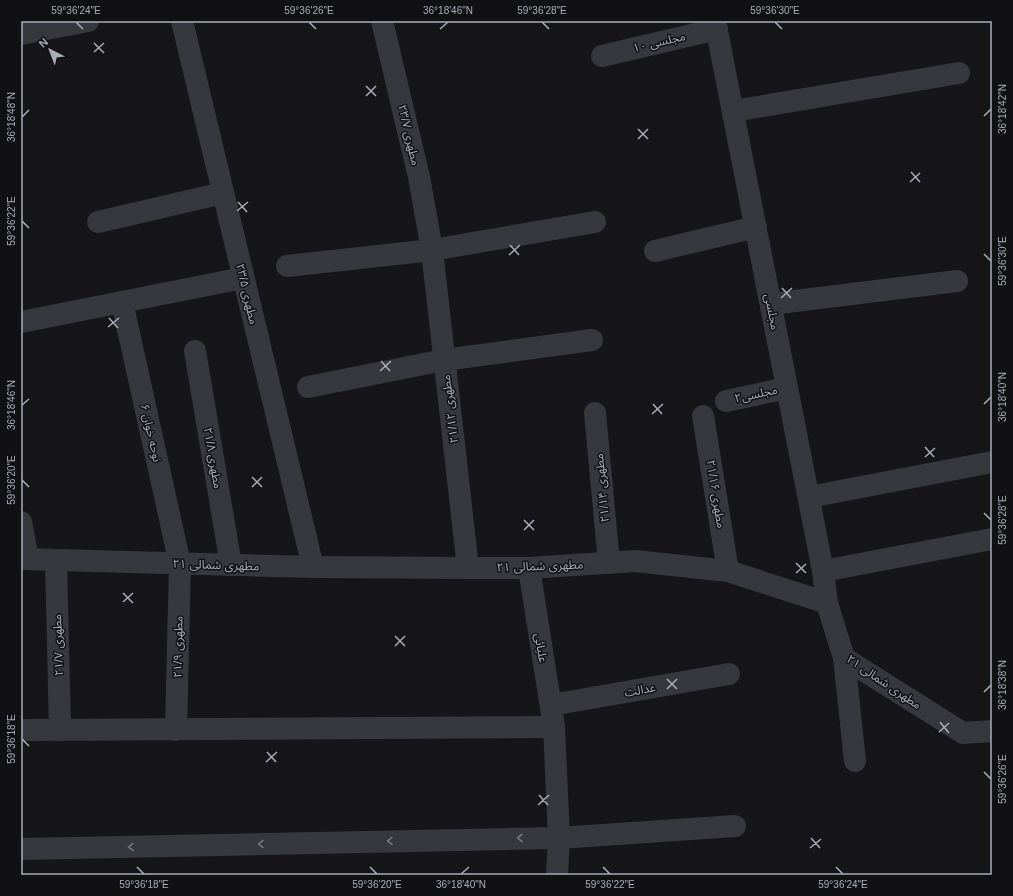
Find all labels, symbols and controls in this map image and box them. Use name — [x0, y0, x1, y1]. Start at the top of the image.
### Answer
text: 59°36'24"E — [51, 5, 101, 16]
text: 59°36'26"E — [284, 5, 334, 16]
text: 36°18'46"N — [423, 5, 473, 16]
text: 59°36'28"E — [517, 5, 567, 16]
text: 59°36'30"E — [750, 5, 800, 16]
street label: مجلسی ۱۰ — [631, 29, 687, 55]
north arrow — [30, 30, 70, 70]
text: N — [36, 35, 50, 50]
text: 36°18'42"N — [997, 84, 1008, 134]
text: 36°18'48"N — [6, 92, 17, 142]
street label: مطهری ۲۳/۷ — [395, 103, 423, 167]
text: 59°36'22"E — [6, 196, 17, 246]
text: 59°36'30"E — [997, 236, 1008, 286]
street label: مطهری ۲۳/۵ — [233, 262, 261, 326]
street label: مجلسی — [762, 293, 782, 331]
text: 36°18'40"N — [997, 372, 1008, 422]
street label: مطهری ۲۱/۱۲ — [439, 374, 461, 444]
text: 36°18'46"N — [6, 380, 17, 430]
street label: مجلسی۲ — [733, 383, 779, 405]
street label: نوحه خوان ۶ — [138, 403, 164, 463]
street label: مطهری ۲۱/۸ — [201, 426, 225, 490]
street label: مطهری ۲۱/۱۴ — [592, 453, 612, 523]
text: 59°36'20"E — [6, 455, 17, 505]
street label: مطهری ۲۱/۱۶ — [704, 459, 728, 529]
text: 59°36'28"E — [997, 495, 1008, 545]
street label: مطهری شمالی ۲۱ — [172, 556, 260, 574]
street label: مطهری شمالی ۲۱ — [496, 557, 584, 575]
street label: مطهری ۲۱/۷ — [50, 614, 66, 676]
street label: مطهری ۲۱/۹ — [170, 616, 186, 678]
street label: علیائی — [532, 632, 550, 664]
street label: مطهری شمالی ۲۱ — [844, 652, 924, 712]
text: 36°18'38"N — [997, 660, 1008, 710]
street label: عدالت — [623, 680, 657, 700]
text: 59°36'18"E — [6, 714, 17, 764]
text: 59°36'26"E — [997, 754, 1008, 804]
one-way arrow — [517, 834, 523, 843]
one-way arrow — [387, 837, 393, 845]
one-way arrow — [257, 840, 263, 848]
one-way arrow — [128, 843, 134, 851]
text: 59°36'18"E — [119, 879, 169, 890]
text: 59°36'20"E — [352, 879, 402, 890]
text: 36°18'40"N — [436, 879, 486, 890]
text: 59°36'22"E — [585, 879, 635, 890]
text: 59°36'24"E — [818, 879, 868, 890]

